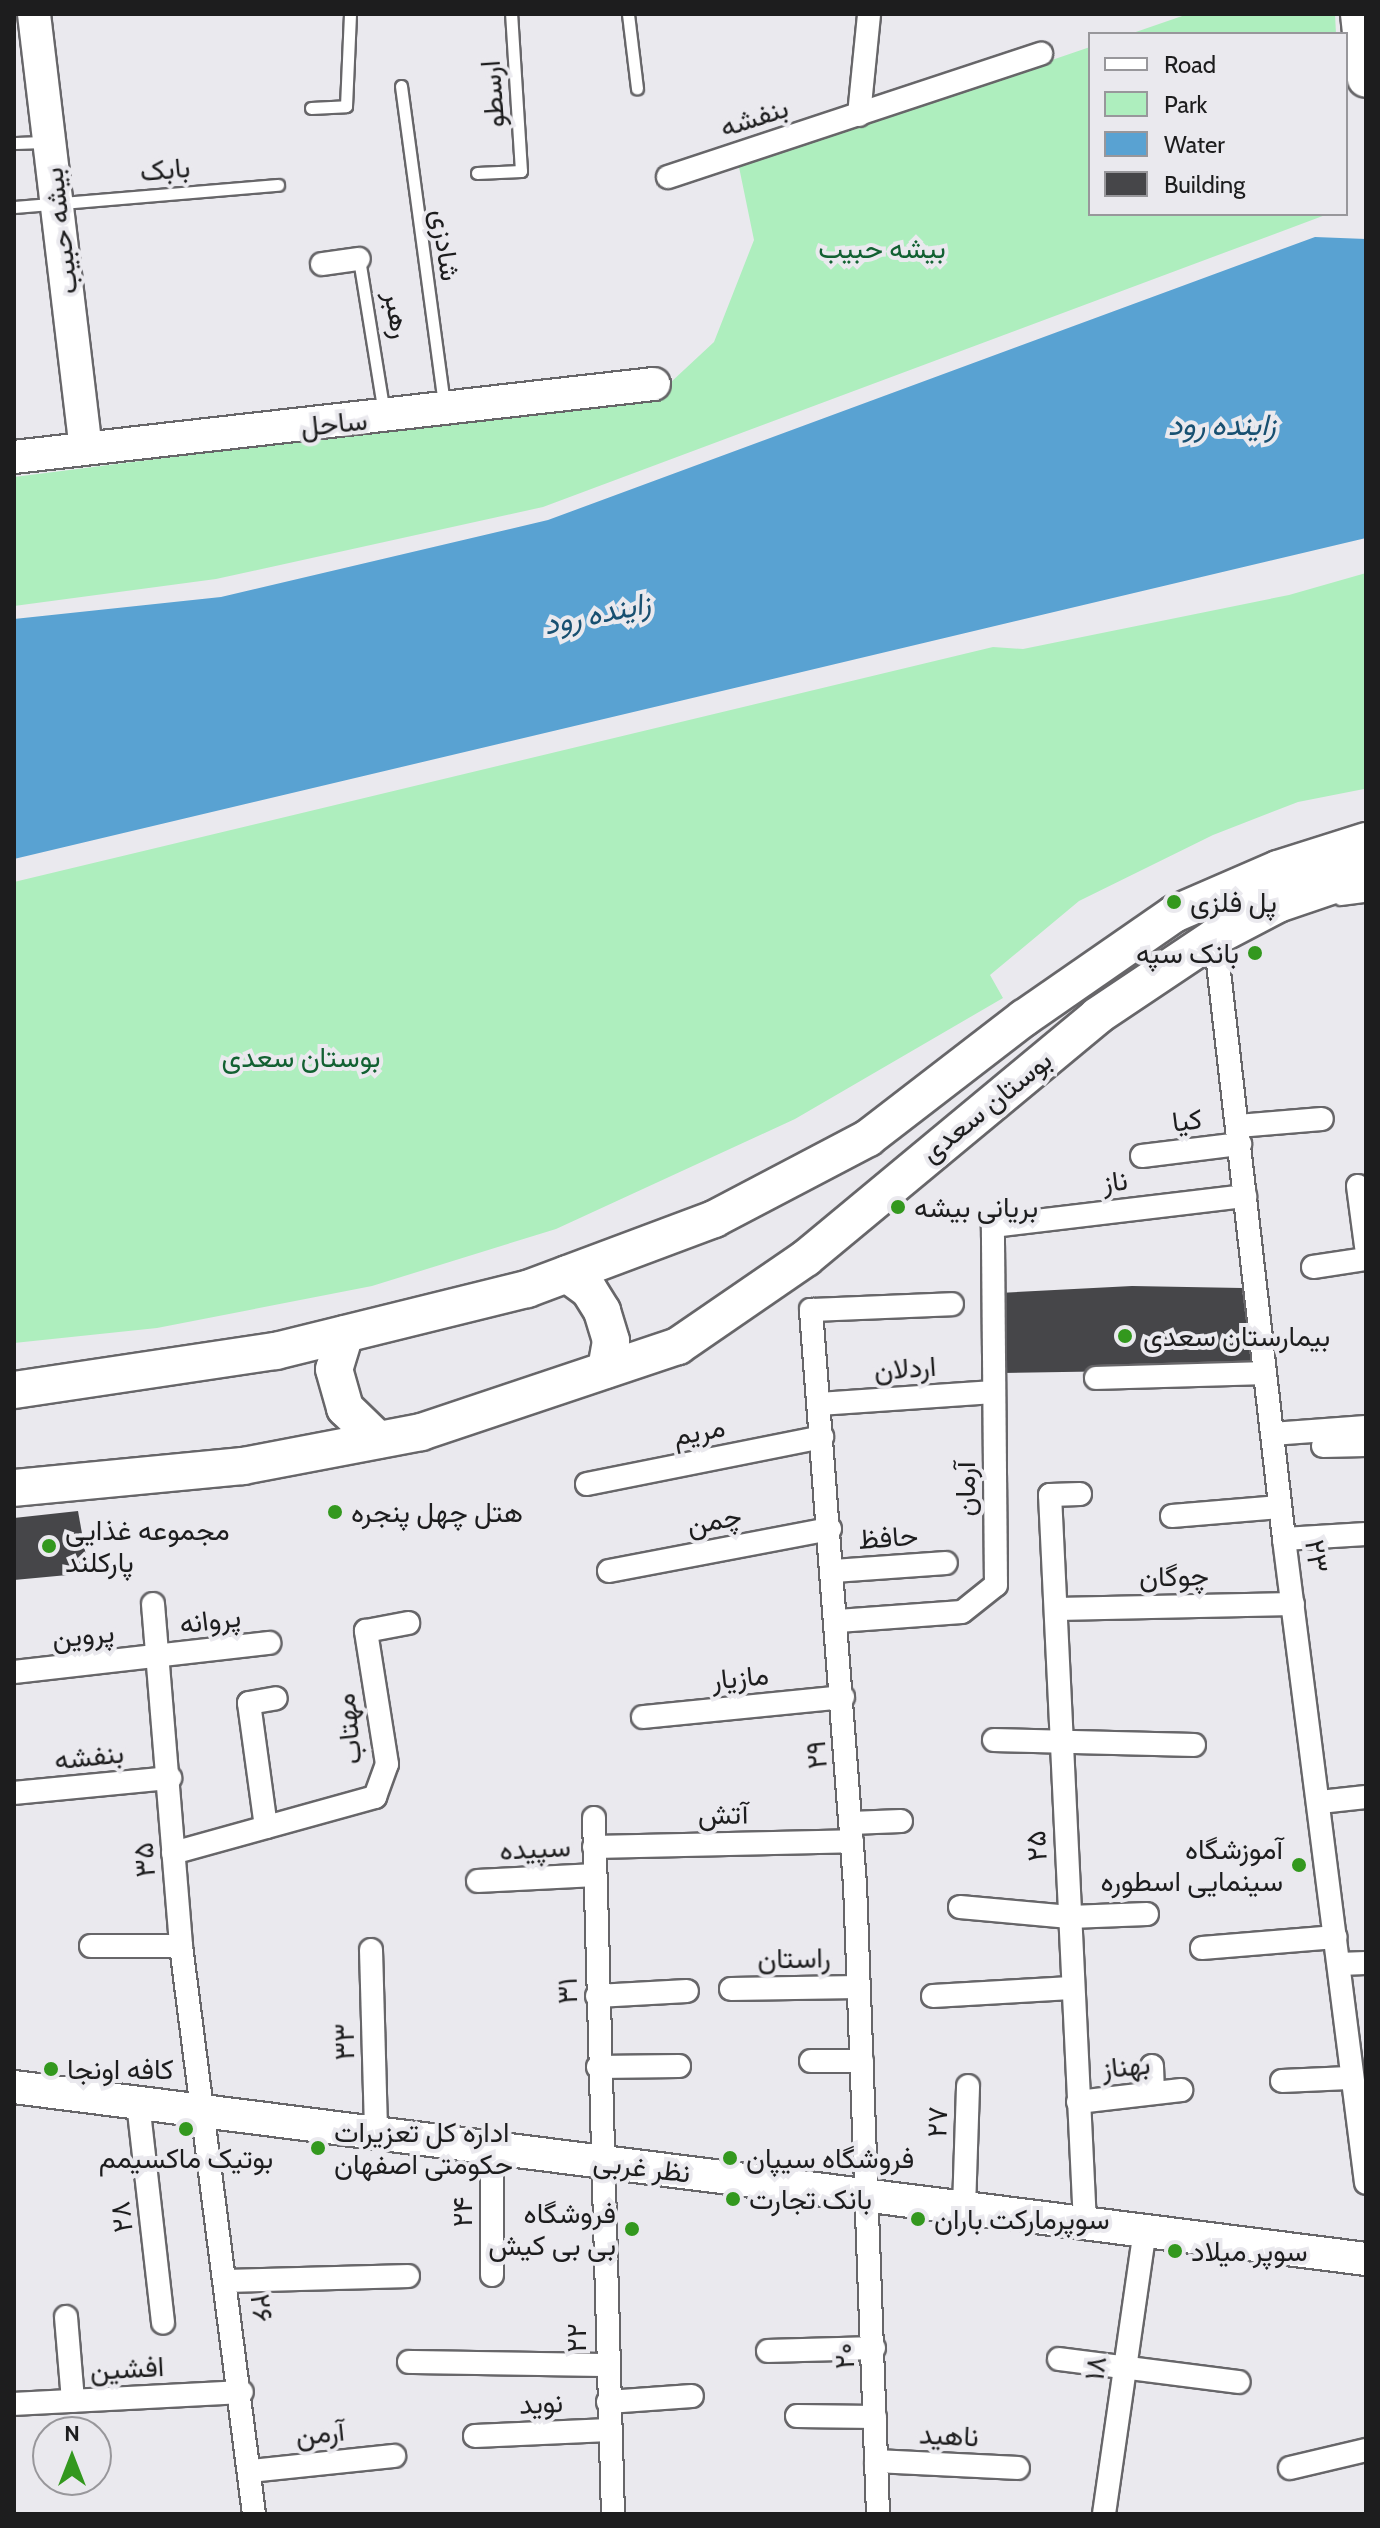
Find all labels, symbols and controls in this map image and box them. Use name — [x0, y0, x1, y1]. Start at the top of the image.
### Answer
legend — [1088, 32, 1348, 216]
text: Road — [1164, 50, 1216, 79]
street label: ارسطو — [473, 59, 511, 129]
street label: بنفشه — [716, 90, 792, 144]
text: Park — [1164, 90, 1207, 119]
text: Water — [1164, 130, 1225, 159]
street label: بابک — [139, 150, 191, 188]
street label: بیشه حبیب — [36, 166, 84, 296]
text: Building — [1164, 170, 1245, 199]
street label: شادزی — [424, 207, 468, 283]
park label: بیشه حبیب — [818, 231, 946, 265]
street label: رهبر — [378, 289, 418, 341]
street label: ساحل — [299, 403, 369, 443]
water label: زاینده رود — [1168, 407, 1276, 443]
water label: زاینده رود — [540, 585, 654, 643]
place label: پل فلزی — [1190, 885, 1277, 919]
marker: پل فلزی — [1165, 893, 1183, 911]
place label: بانک سپه — [1136, 936, 1239, 970]
marker: بانک سپه — [1246, 944, 1264, 962]
park label: بوستان سعدی — [222, 1040, 380, 1074]
street label: بوستان سعدی — [914, 1043, 1058, 1169]
street label: کیا — [1170, 1102, 1204, 1138]
street label: ناز — [1101, 1163, 1129, 1199]
place label: بریانی بیشه — [914, 1190, 1038, 1224]
marker: بریانی بیشه — [889, 1198, 907, 1216]
place label: بیمارستان سعدی — [1143, 1319, 1330, 1353]
marker: بیمارستان سعدی — [1114, 1325, 1136, 1347]
street label: اردلان — [873, 1349, 937, 1387]
street label: مریم — [670, 1410, 728, 1452]
street label: آرمان — [948, 1461, 982, 1517]
place label: هتل چهل پنجره — [351, 1495, 523, 1529]
street label: چمن — [684, 1498, 744, 1542]
marker: هتل چهل پنجره — [326, 1503, 344, 1521]
place label: مجموعه غذایی پارکلند — [65, 1513, 230, 1579]
street label: حافظ — [857, 1518, 919, 1556]
marker: مجموعه غذایی پارکلند — [40, 1537, 58, 1555]
street label: ۲۳ — [1298, 1537, 1336, 1575]
street label: چوگان — [1139, 1559, 1209, 1593]
street label: پروانه — [177, 1600, 243, 1640]
street label: پروین — [50, 1615, 116, 1655]
street label: مازیار — [710, 1657, 770, 1697]
street label: مهتاب — [328, 1692, 368, 1766]
street label: بنفشه — [53, 1736, 125, 1776]
street label: ۲۹ — [798, 1740, 834, 1770]
street label: آتش — [697, 1797, 749, 1831]
street label: سپیده — [499, 1829, 571, 1867]
street label: ۲۵ — [1018, 1830, 1054, 1862]
place label: آموزشگاه سینمایی اسطوره — [1101, 1832, 1283, 1898]
street label: ۳۵ — [126, 1841, 162, 1879]
marker: آموزشگاه سینمایی اسطوره — [1290, 1856, 1308, 1874]
street label: راستان — [757, 1941, 831, 1975]
street label: ۳۱ — [550, 1977, 584, 2005]
street label: ۳۳ — [327, 2023, 361, 2061]
street label: بهناز — [1100, 2047, 1152, 2085]
place label: کافه اونجا — [67, 2052, 174, 2086]
marker: کافه اونجا — [42, 2060, 60, 2078]
street label: ۲۷ — [920, 2106, 954, 2138]
place label: اداره کل تعزیرات حکومتی اصفهان — [334, 2115, 513, 2181]
marker: بوتیک ماکسیمم — [177, 2120, 195, 2138]
marker: اداره کل تعزیرات حکومتی اصفهان — [309, 2139, 327, 2157]
place label: بوتیک ماکسیمم — [99, 2141, 273, 2175]
place label: فروشگاه سیپان — [746, 2141, 914, 2175]
street label: نظر غربی — [591, 2144, 693, 2190]
marker: فروشگاه سیپان — [721, 2149, 739, 2167]
place label: بانک تجارت — [749, 2182, 872, 2216]
marker: بانک تجارت — [724, 2190, 742, 2208]
place label: فروشگاه بی بی کیش — [488, 2196, 616, 2262]
street label: ۲۴ — [445, 2197, 479, 2227]
street label: ۲۸ — [102, 2199, 140, 2235]
place label: سوپرمارکت باران — [934, 2202, 1110, 2236]
marker: سوپرمارکت باران — [909, 2210, 927, 2228]
marker: فروشگاه بی بی کیش — [623, 2220, 641, 2238]
place label: سوپر میلاد — [1191, 2234, 1308, 2268]
marker: سوپر میلاد — [1166, 2242, 1184, 2260]
street label: ۲۶ — [244, 2292, 280, 2324]
street label: ۲۲ — [559, 2323, 593, 2353]
street label: ۲۰ — [827, 2342, 861, 2370]
street label: افشین — [89, 2349, 165, 2387]
street label: ۱۸ — [1077, 2353, 1113, 2383]
street label: نوید — [518, 2385, 564, 2421]
street label: آرمن — [294, 2414, 346, 2452]
north arrow — [32, 2416, 112, 2496]
street label: ناهید — [918, 2417, 980, 2453]
text: N — [64, 2420, 80, 2447]

